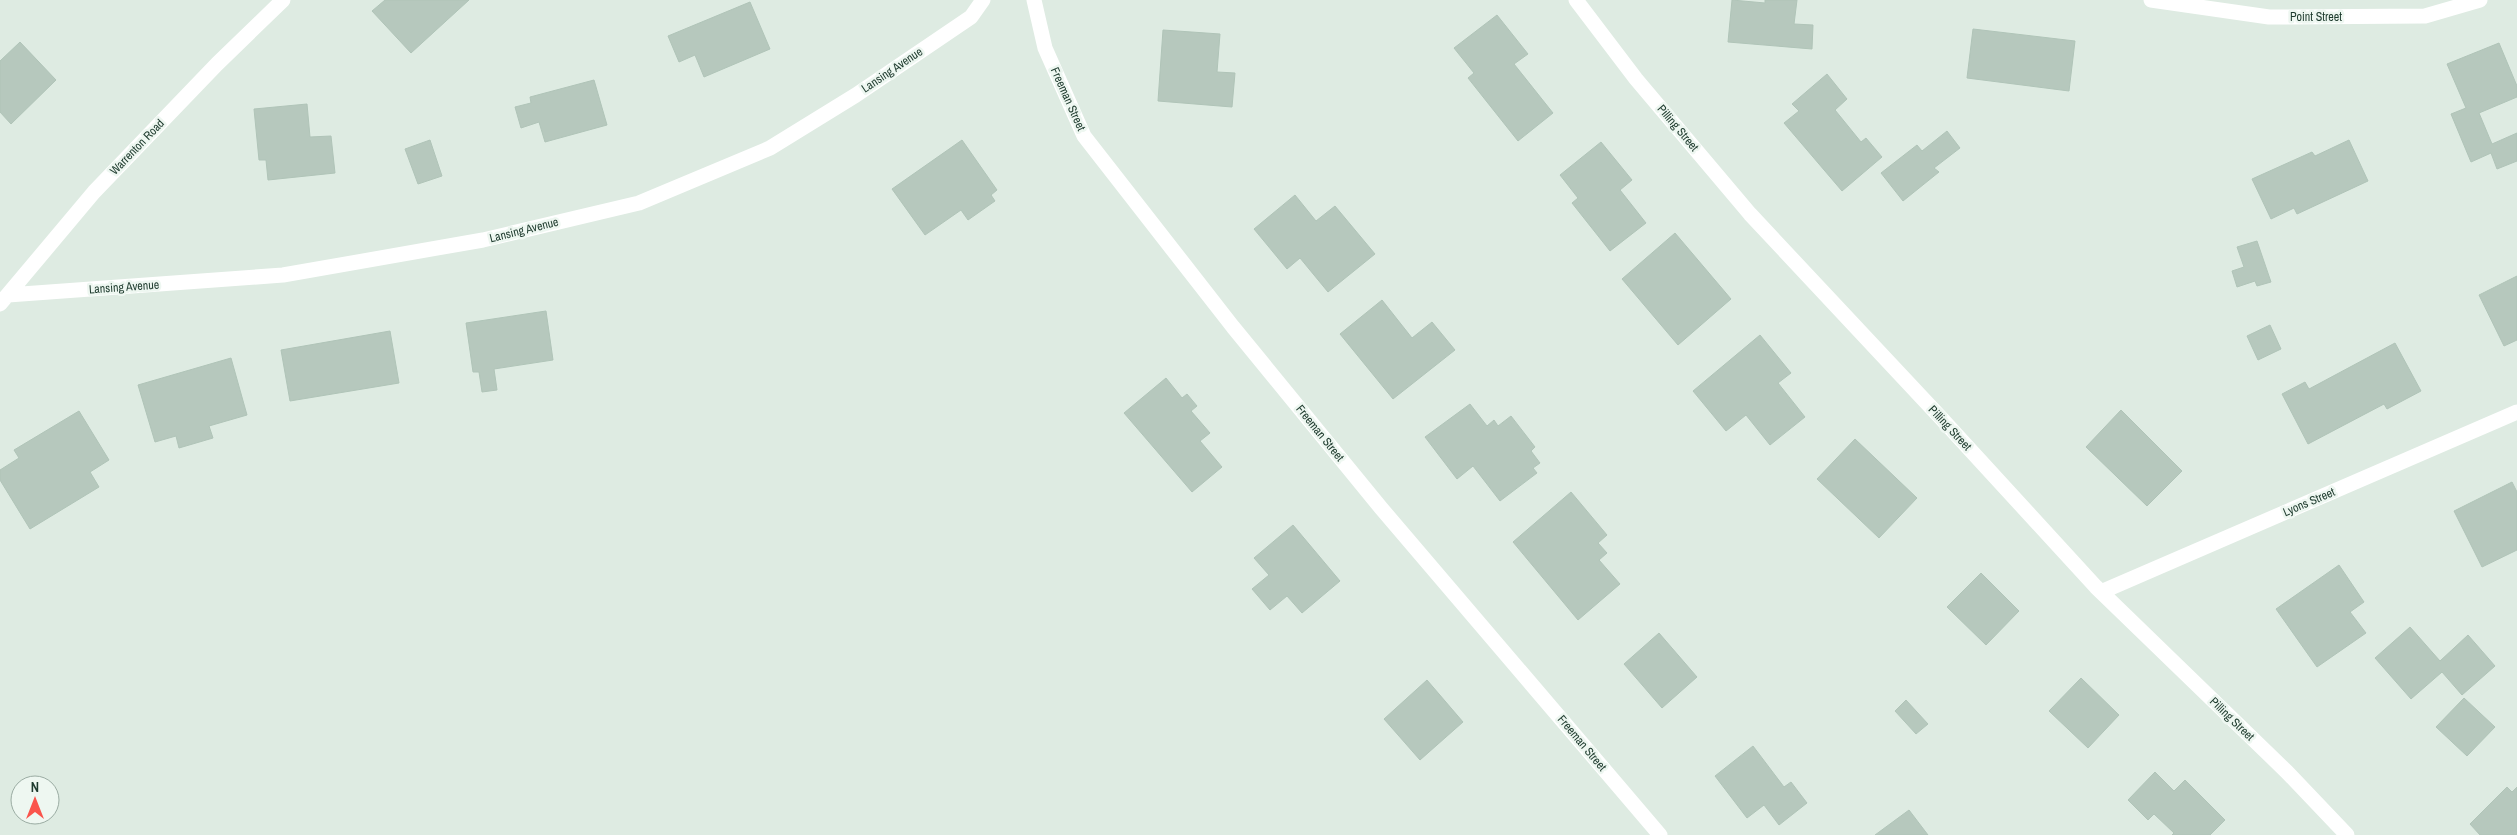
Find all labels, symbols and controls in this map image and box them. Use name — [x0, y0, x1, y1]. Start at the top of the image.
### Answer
street label: Point Street — [2290, 9, 2342, 25]
street label: Lansing Avenue — [858, 44, 926, 96]
street label: Freeman Street — [1047, 65, 1089, 134]
street label: Pilling Street — [1654, 101, 1702, 155]
street label: Warrenton Road — [106, 116, 168, 178]
street label: Lansing Avenue — [488, 214, 560, 246]
street label: Lansing Avenue — [88, 277, 160, 297]
street label: Freeman Street — [1292, 401, 1348, 465]
street label: Pilling Street — [1925, 402, 1975, 454]
street label: Lyons Street — [2281, 484, 2338, 520]
street label: Pilling Street — [2206, 694, 2258, 745]
street label: Freeman Street — [1554, 712, 1610, 775]
north arrow — [10, 775, 60, 825]
text: N — [31, 778, 39, 796]

